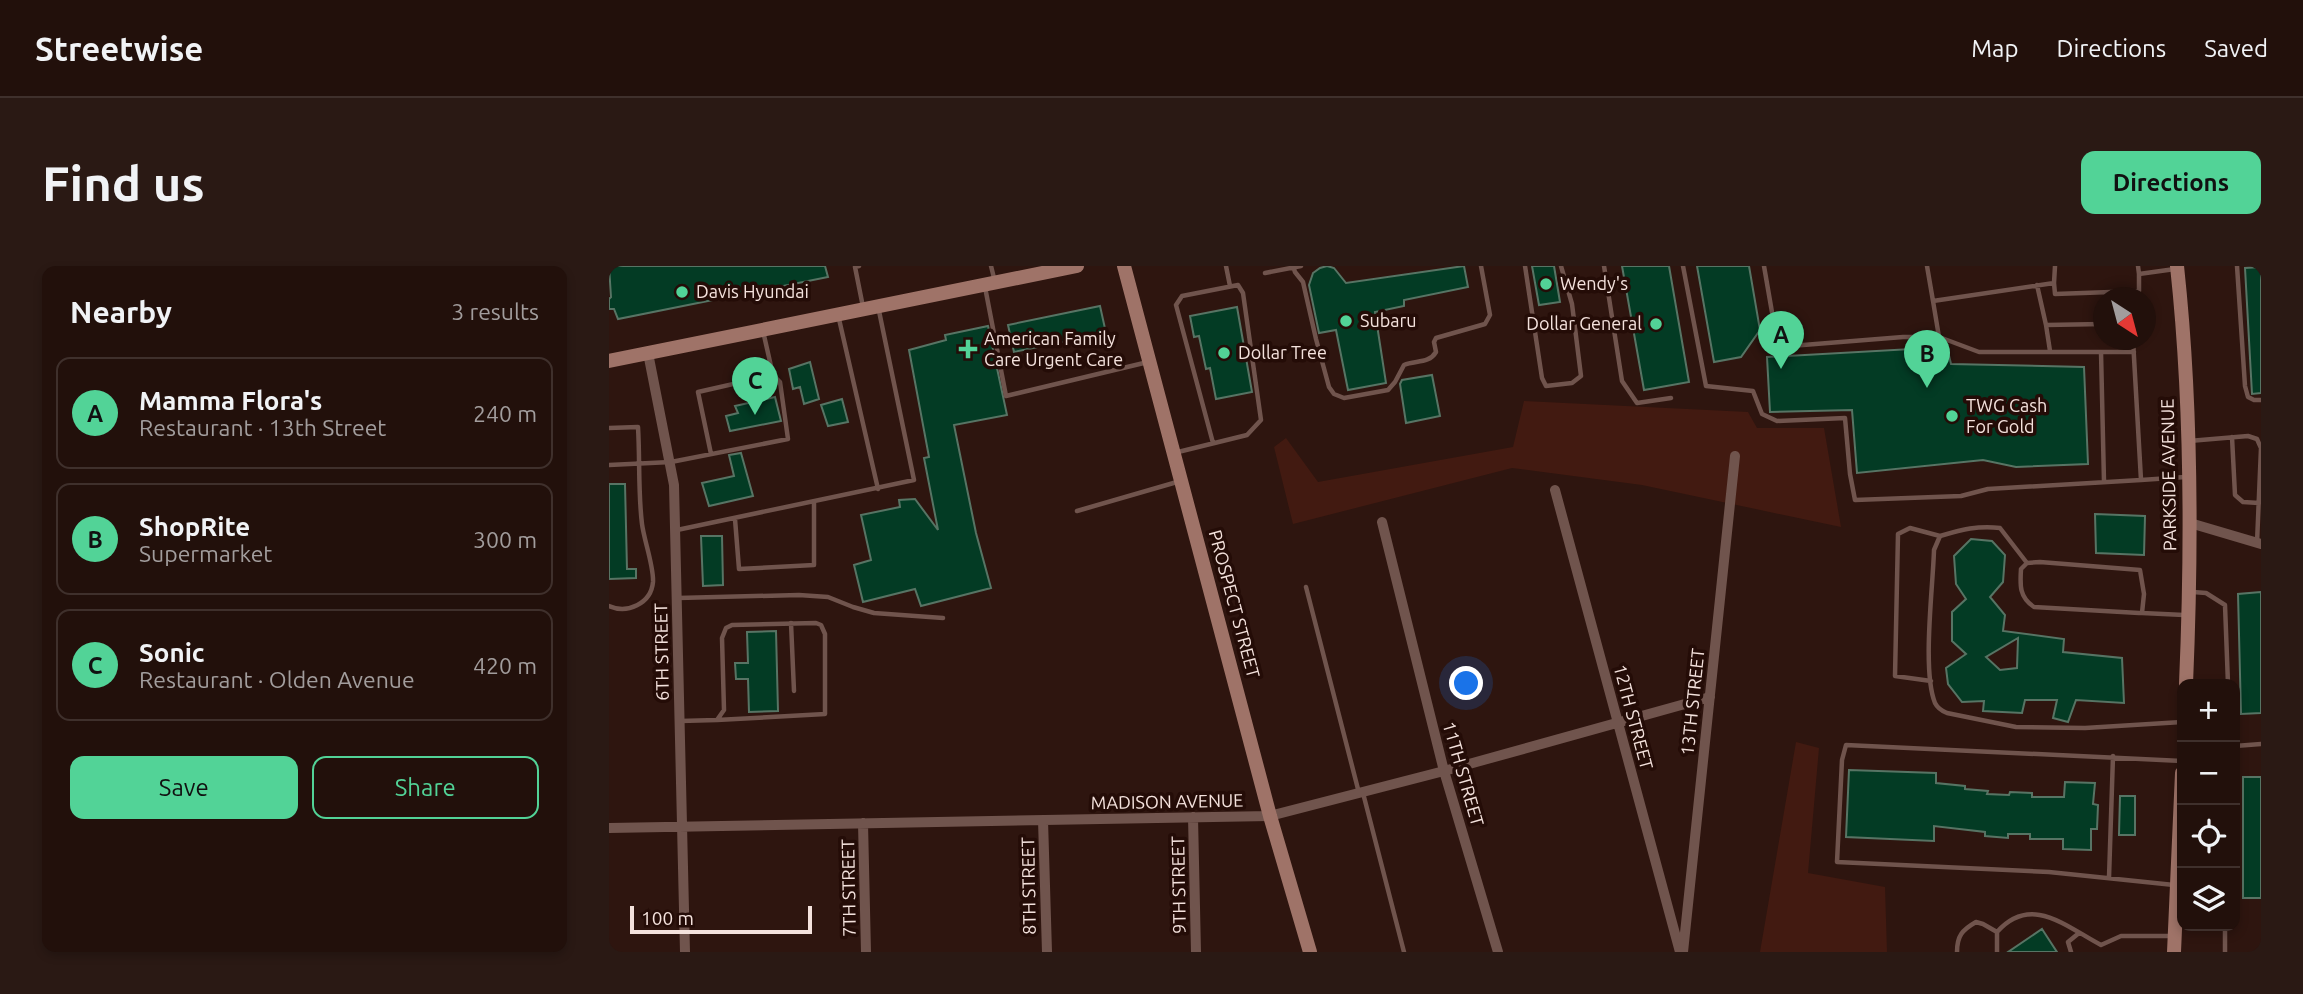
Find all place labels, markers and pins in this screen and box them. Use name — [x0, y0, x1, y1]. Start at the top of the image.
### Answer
place label: Wendy's — [1560, 273, 1628, 293]
marker: Wendy's — [1538, 276, 1554, 292]
place label: Davis Hyundai — [696, 281, 809, 301]
marker: Davis Hyundai — [674, 284, 690, 300]
place label: Subaru — [1360, 310, 1417, 330]
pin: A — [1758, 311, 1804, 369]
marker: Subaru — [1338, 313, 1354, 329]
place label: Dollar General — [1526, 313, 1642, 333]
marker: Dollar General — [1648, 316, 1664, 332]
place label: American Family Care Urgent Care — [984, 328, 1123, 369]
pin: B — [1904, 330, 1950, 388]
marker: American Family Care Urgent Care — [958, 339, 978, 359]
place label: Dollar Tree — [1238, 342, 1327, 362]
marker: Dollar Tree — [1216, 345, 1232, 361]
pin: C — [732, 357, 778, 415]
place label: TWG Cash For Gold — [1966, 395, 2047, 436]
marker: TWG Cash For Gold — [1944, 408, 1960, 424]

